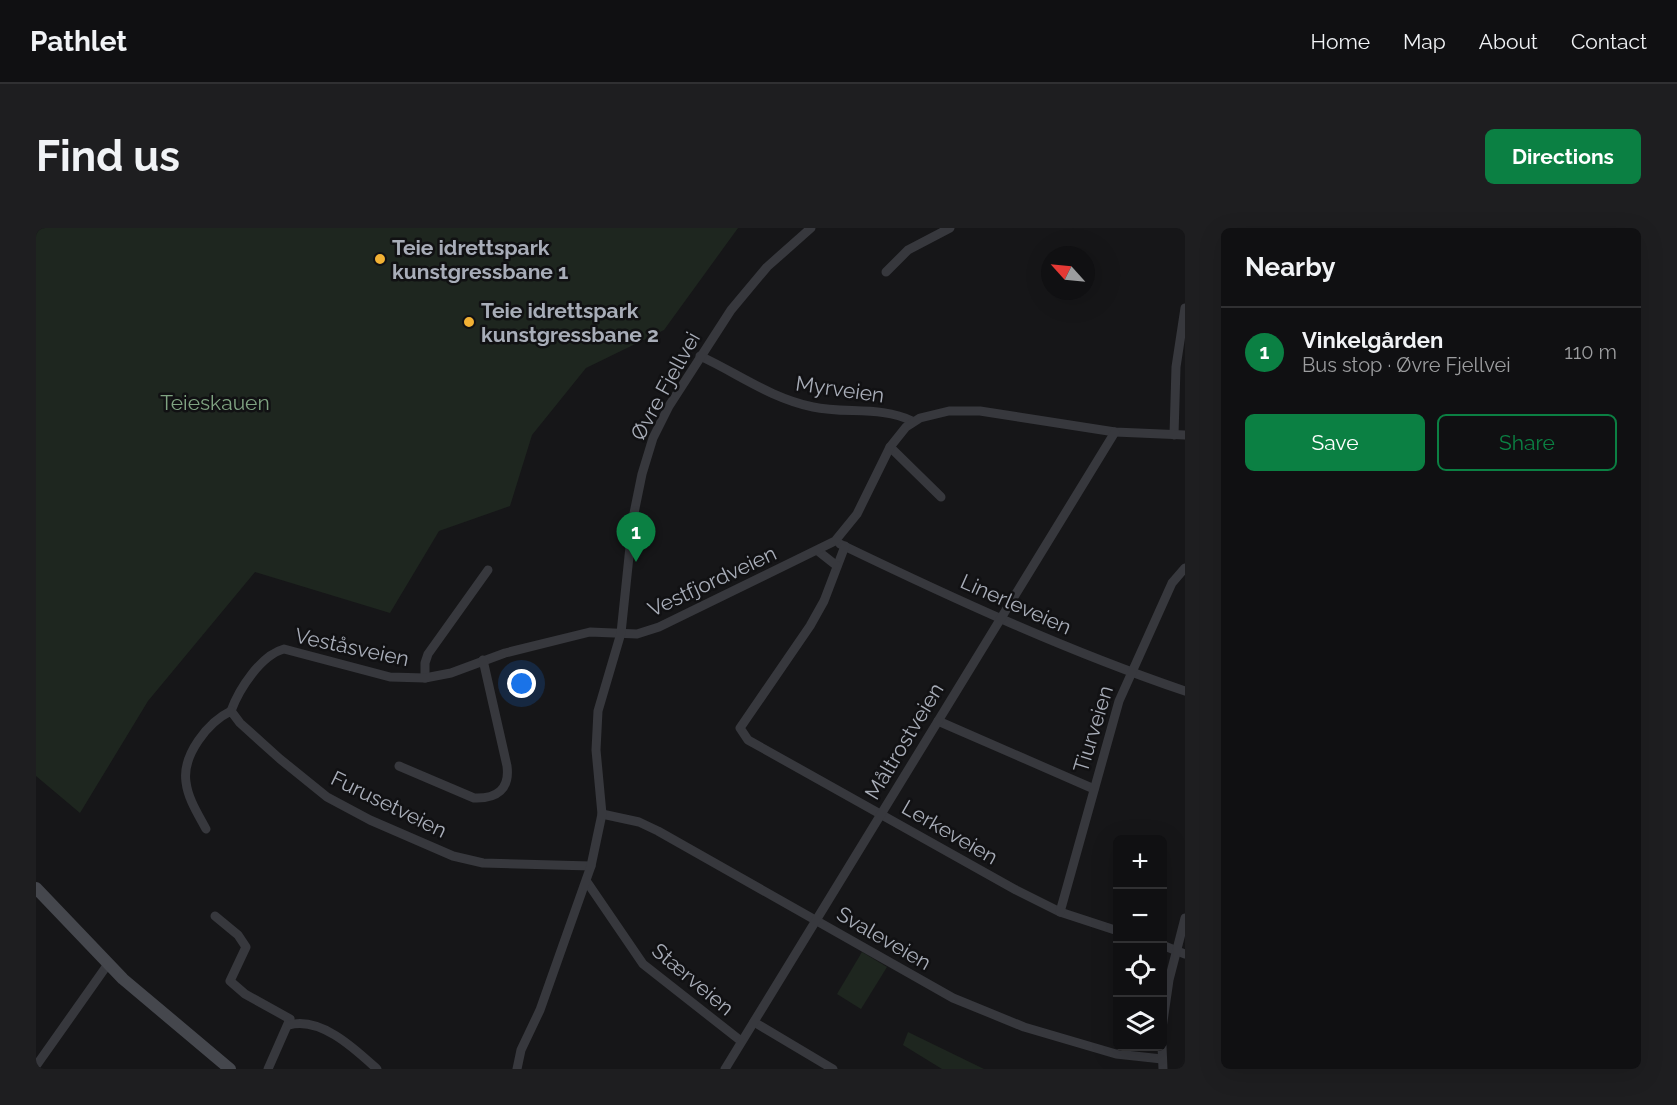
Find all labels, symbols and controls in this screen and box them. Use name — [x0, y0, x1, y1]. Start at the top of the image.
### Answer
text: Pathlet — [30, 25, 127, 58]
text: Home — [1311, 29, 1370, 54]
text: Map — [1403, 29, 1446, 54]
text: About — [1479, 29, 1538, 54]
text: Contact — [1571, 29, 1647, 54]
button: Directions — [1485, 129, 1641, 184]
text: Find us — [36, 132, 180, 181]
place label: Teie idrettspark kunstgressbane 1 — [392, 235, 568, 284]
north arrow — [1041, 246, 1095, 300]
marker: Teie idrettspark kunstgressbane 1 — [373, 252, 387, 266]
text: Nearby — [1245, 252, 1335, 282]
place label: Teie idrettspark kunstgressbane 2 — [481, 298, 659, 347]
marker: Teie idrettspark kunstgressbane 2 — [462, 315, 476, 329]
text: Vinkelgården — [1302, 327, 1443, 353]
street label: Øvre Fjellvei — [625, 328, 705, 444]
text: 1 — [1260, 340, 1269, 364]
text: 110 m — [1564, 340, 1617, 364]
text: Bus stop · Øvre Fjellvei — [1302, 353, 1511, 377]
street label: Myrveien — [794, 370, 886, 408]
park label: Teieskauen — [160, 390, 270, 415]
button: Save — [1245, 414, 1425, 471]
button: Share — [1437, 414, 1617, 471]
pin: 1 — [616, 512, 656, 562]
street label: Vestfjordveien — [644, 540, 780, 622]
street label: Linerleveien — [957, 568, 1075, 640]
street label: Veståsveien — [293, 623, 411, 671]
your location — [507, 669, 536, 698]
street label: Måltrostveien — [859, 678, 949, 804]
street label: Tiurveien — [1068, 683, 1118, 775]
street label: Furusetveien — [327, 765, 451, 843]
street label: Lerkeveien — [898, 795, 1002, 869]
map controls — [1113, 835, 1167, 1051]
button: + — [1113, 835, 1167, 889]
button: − — [1113, 889, 1167, 943]
street label: Svaleveien — [832, 901, 936, 975]
street label: Stærveien — [647, 938, 739, 1020]
button: locate — [1113, 943, 1167, 997]
button: layers — [1113, 997, 1167, 1051]

